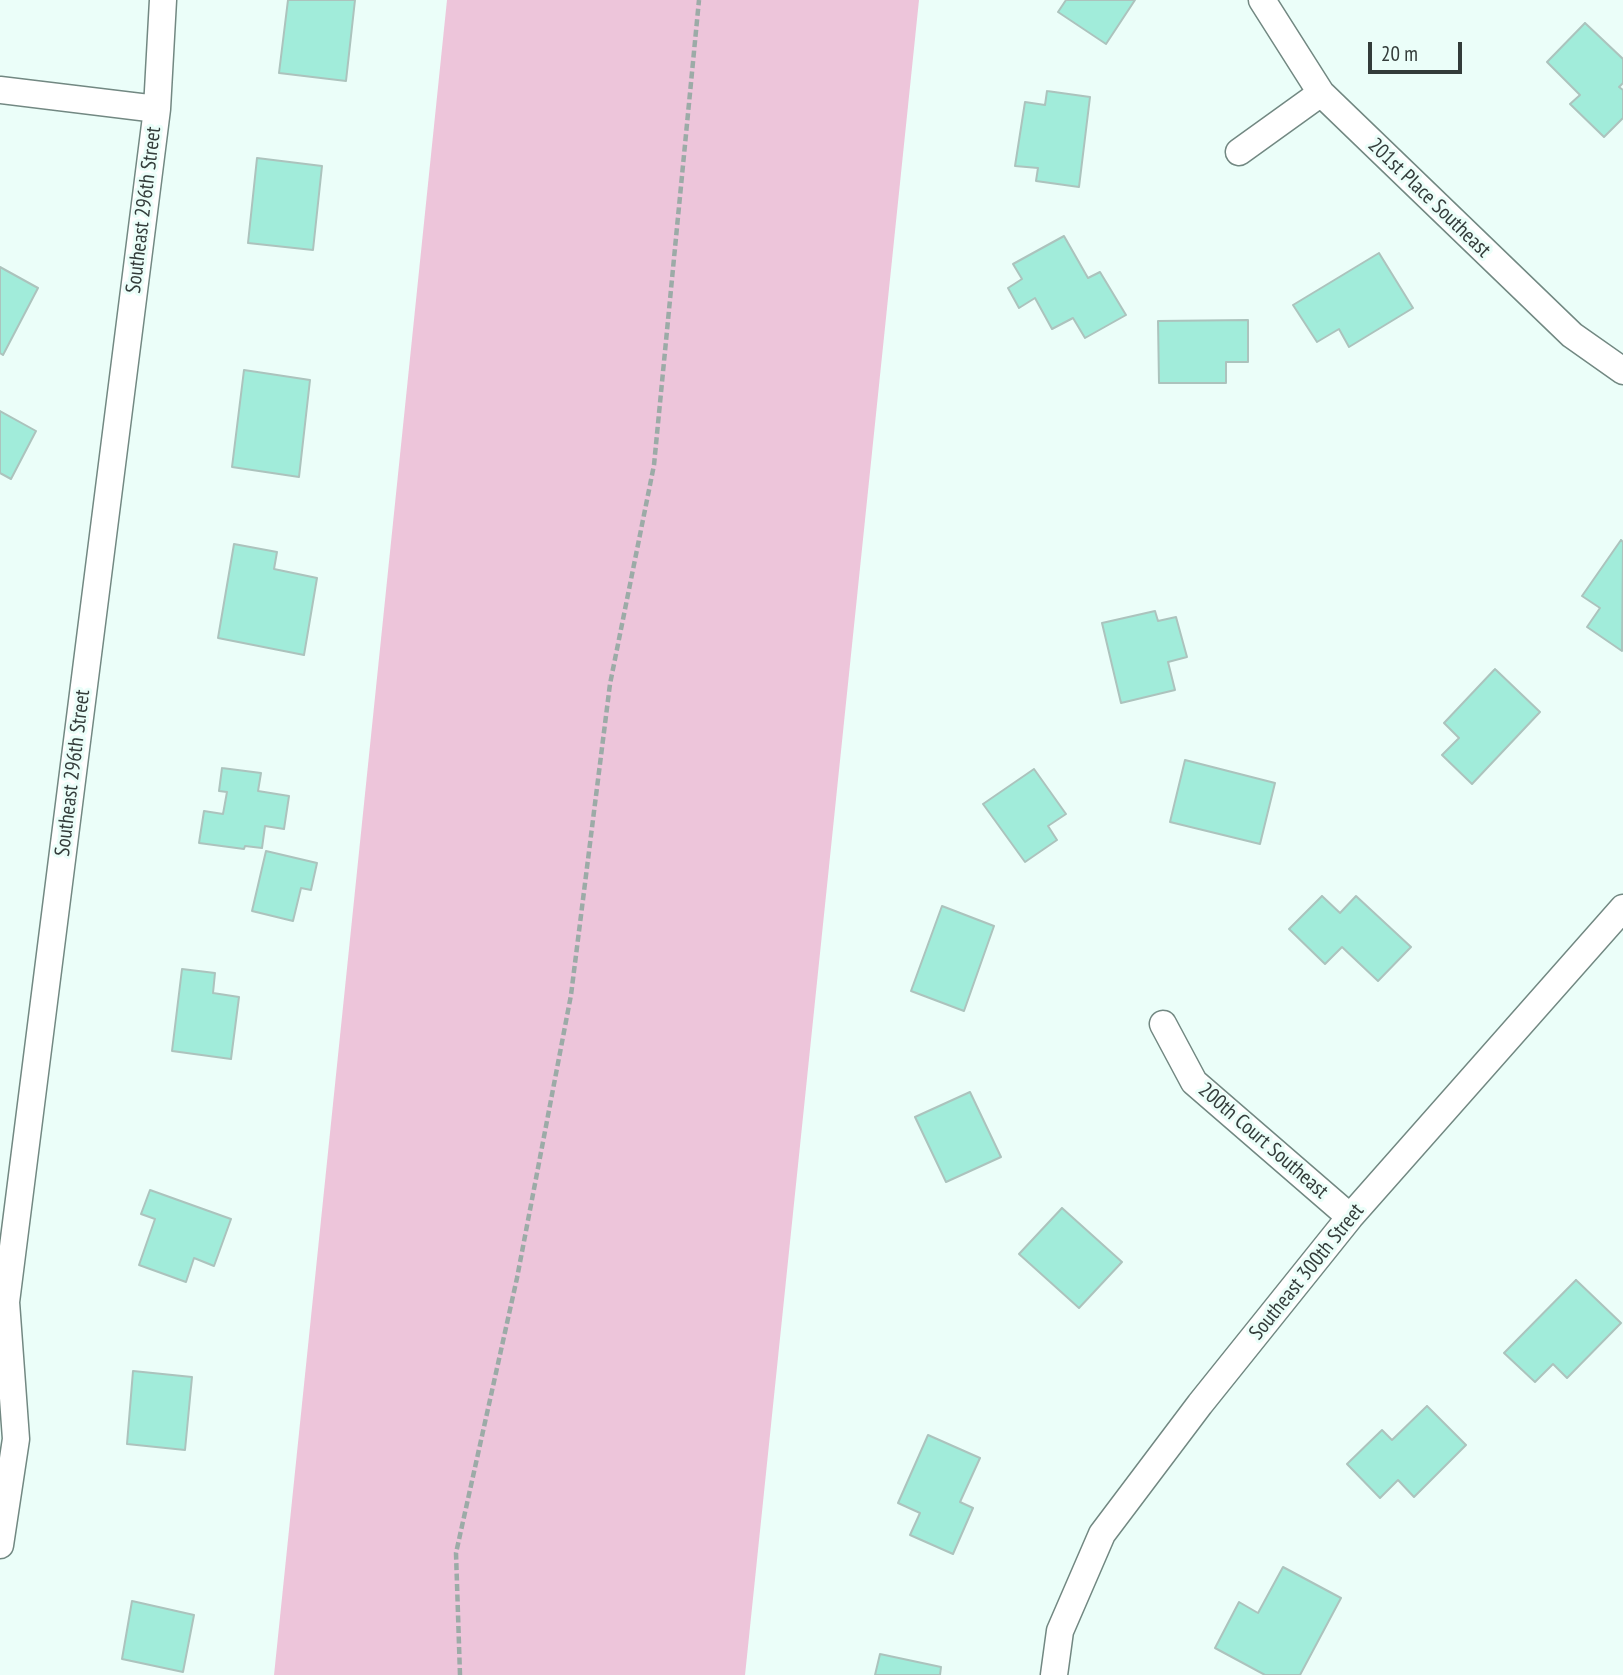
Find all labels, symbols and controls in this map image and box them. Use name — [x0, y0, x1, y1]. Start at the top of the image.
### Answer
scale bar — [1371, 28, 1466, 72]
text: 20 m — [1381, 40, 1418, 67]
street label: Southeast 296th Street — [121, 125, 167, 295]
street label: 201st Place Southeast — [1362, 133, 1496, 263]
street label: Southeast 296th Street — [50, 688, 96, 858]
street label: 200th Court Southeast — [1193, 1078, 1333, 1204]
street label: Southeast 300th Street — [1244, 1199, 1370, 1345]

